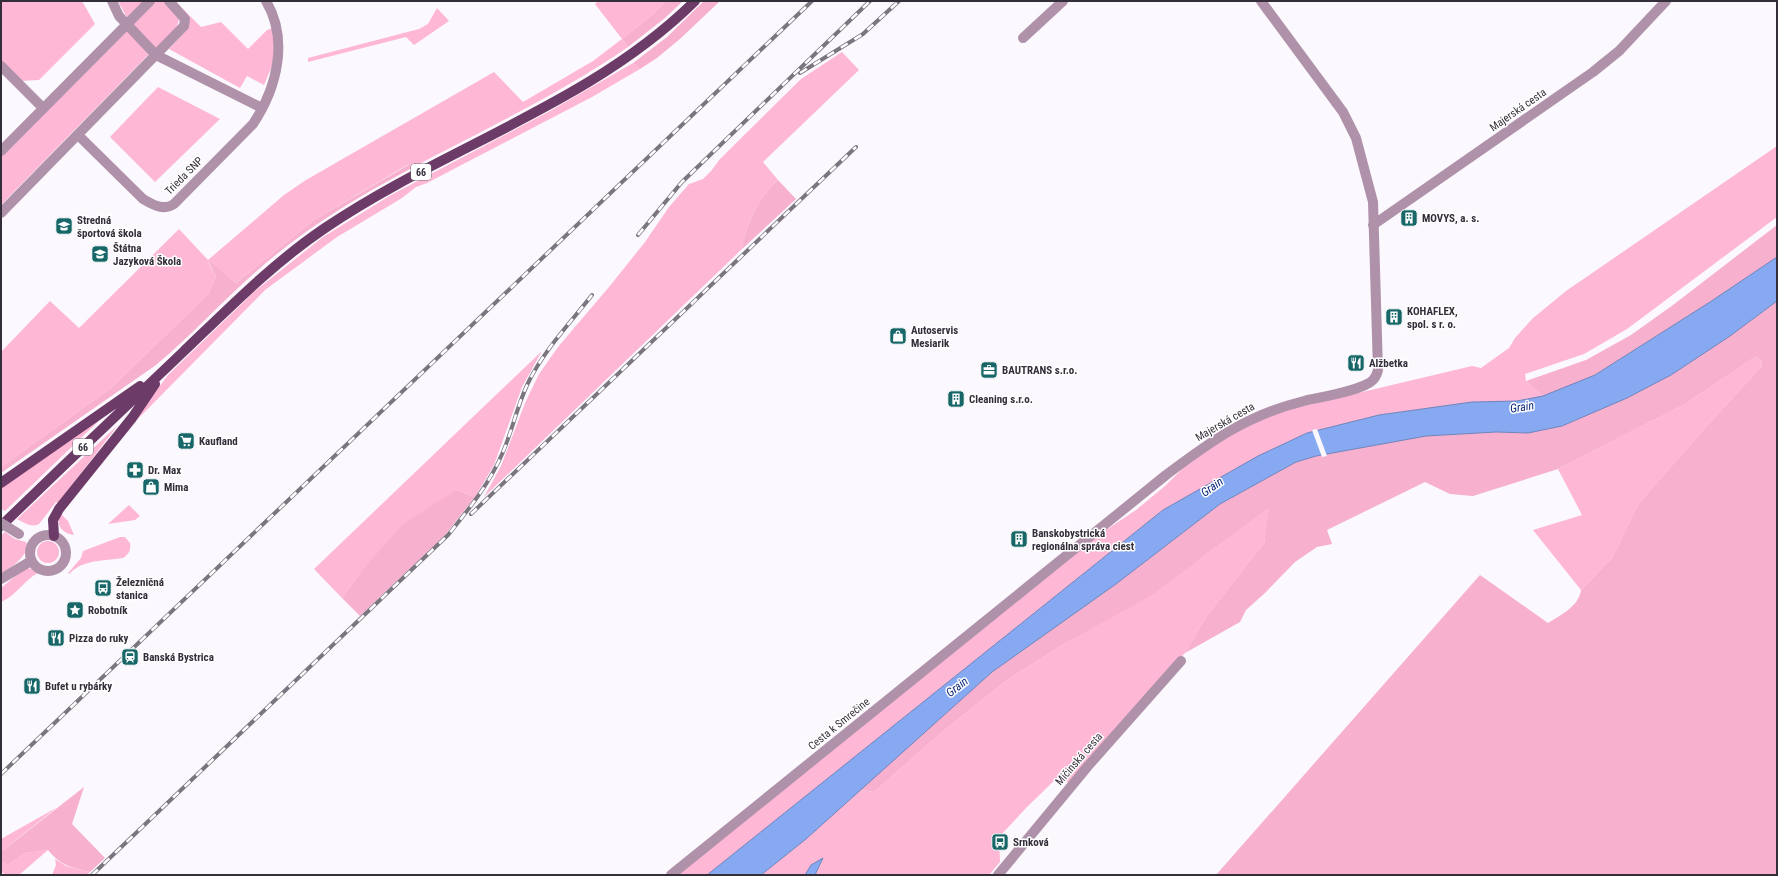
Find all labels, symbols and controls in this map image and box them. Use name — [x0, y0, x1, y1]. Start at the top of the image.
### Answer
street label: Majerská cesta — [1487, 86, 1549, 134]
street label: Trieda SNP — [162, 154, 206, 198]
road number: 66 — [411, 164, 431, 180]
building icon: MOVYS, a. s. — [1399, 208, 1419, 228]
place label: MOVYS, a. s. — [1422, 212, 1479, 225]
place label: Stredná športová škola — [77, 214, 142, 240]
school or university icon: Stredná športová škola — [54, 216, 74, 236]
place label: Štátna Jazyková Škola — [113, 242, 181, 268]
school or university icon: Štátna Jazyková Škola — [90, 244, 110, 264]
place label: KOHAFLEX, spol. s r. o. — [1407, 305, 1458, 331]
building icon: KOHAFLEX, spol. s r. o. — [1384, 307, 1404, 327]
place label: Autoservis Mesiarik — [911, 324, 958, 350]
shop icon: Autoservis Mesiarik — [888, 326, 908, 346]
restaurant icon: Alžbetka — [1346, 353, 1366, 373]
place label: Alžbetka — [1369, 357, 1408, 370]
office icon: BAUTRANS s.r.o. — [979, 360, 999, 380]
place label: BAUTRANS s.r.o. — [1002, 364, 1078, 377]
building icon: Cleaning s.r.o. — [946, 389, 966, 409]
place label: Cleaning s.r.o. — [969, 393, 1033, 406]
water label: Grain — [1509, 398, 1535, 416]
street label: Majerská cesta — [1193, 400, 1257, 444]
supermarket icon: Kaufland — [176, 431, 196, 451]
place label: Kaufland — [199, 435, 238, 448]
road number: 66 — [73, 439, 93, 455]
pharmacy icon: Dr. Max — [125, 460, 145, 480]
place label: Dr. Max — [148, 464, 181, 477]
water label: Grain — [1198, 474, 1226, 500]
shop icon: Mima — [141, 477, 161, 497]
place label: Mima — [164, 481, 188, 494]
place label: Banskobystrická regionálna správa ciest — [1032, 527, 1135, 553]
building icon: Banskobystrická regionálna správa ciest — [1009, 529, 1029, 549]
place label: Železničná stanica — [116, 576, 164, 602]
bus stop icon: Železničná stanica — [93, 578, 113, 598]
place icon: Robotník — [65, 600, 85, 620]
place label: Robotník — [88, 604, 128, 617]
restaurant icon: Pizza do ruky — [46, 628, 66, 648]
place label: Pizza do ruky — [69, 632, 128, 645]
station icon: Banská Bystrica — [120, 647, 140, 667]
place label: Banská Bystrica — [143, 651, 214, 664]
water label: Grain — [943, 674, 971, 700]
restaurant icon: Bufet u rybárky — [22, 676, 42, 696]
place label: Bufet u rybárky — [45, 680, 112, 693]
street label: Cesta k Smrečine — [806, 695, 872, 753]
street label: Mičinská cesta — [1053, 730, 1105, 788]
bus stop icon: Srnková — [990, 832, 1010, 852]
place label: Srnková — [1013, 836, 1049, 849]

